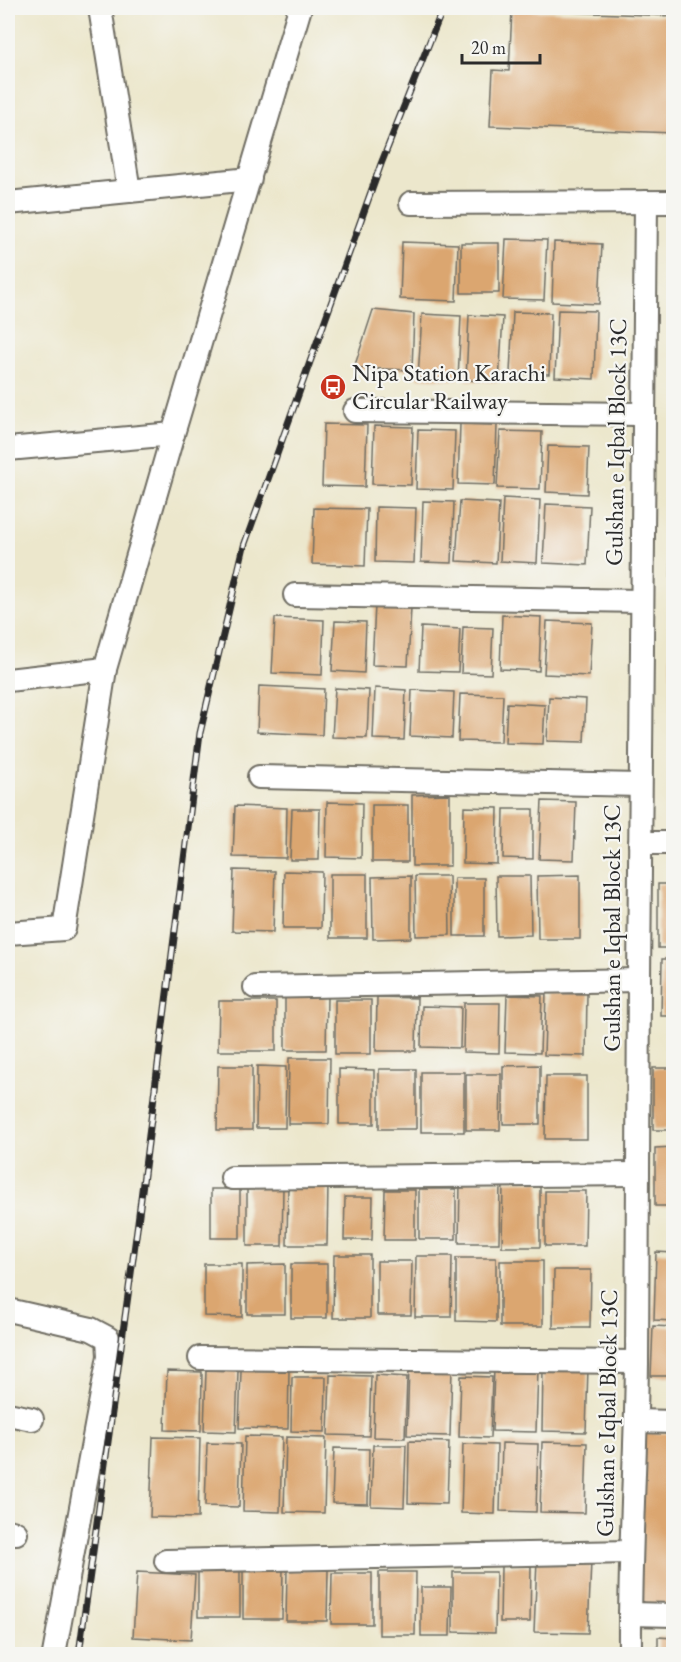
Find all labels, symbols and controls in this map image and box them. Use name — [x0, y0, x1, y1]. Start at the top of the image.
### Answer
scale bar — [462, 27, 540, 65]
text: 20 m — [471, 36, 506, 59]
street label: Gulshan e Iqbal Block 13C — [598, 318, 633, 566]
place label: Nipa Station Karachi Circular Railway — [352, 357, 546, 416]
bus stop icon: Nipa Station Karachi Circular Railway — [318, 372, 348, 402]
street label: Gulshan e Iqbal Block 13C — [596, 804, 627, 1052]
street label: Gulshan e Iqbal Block 13C — [589, 1289, 624, 1537]

